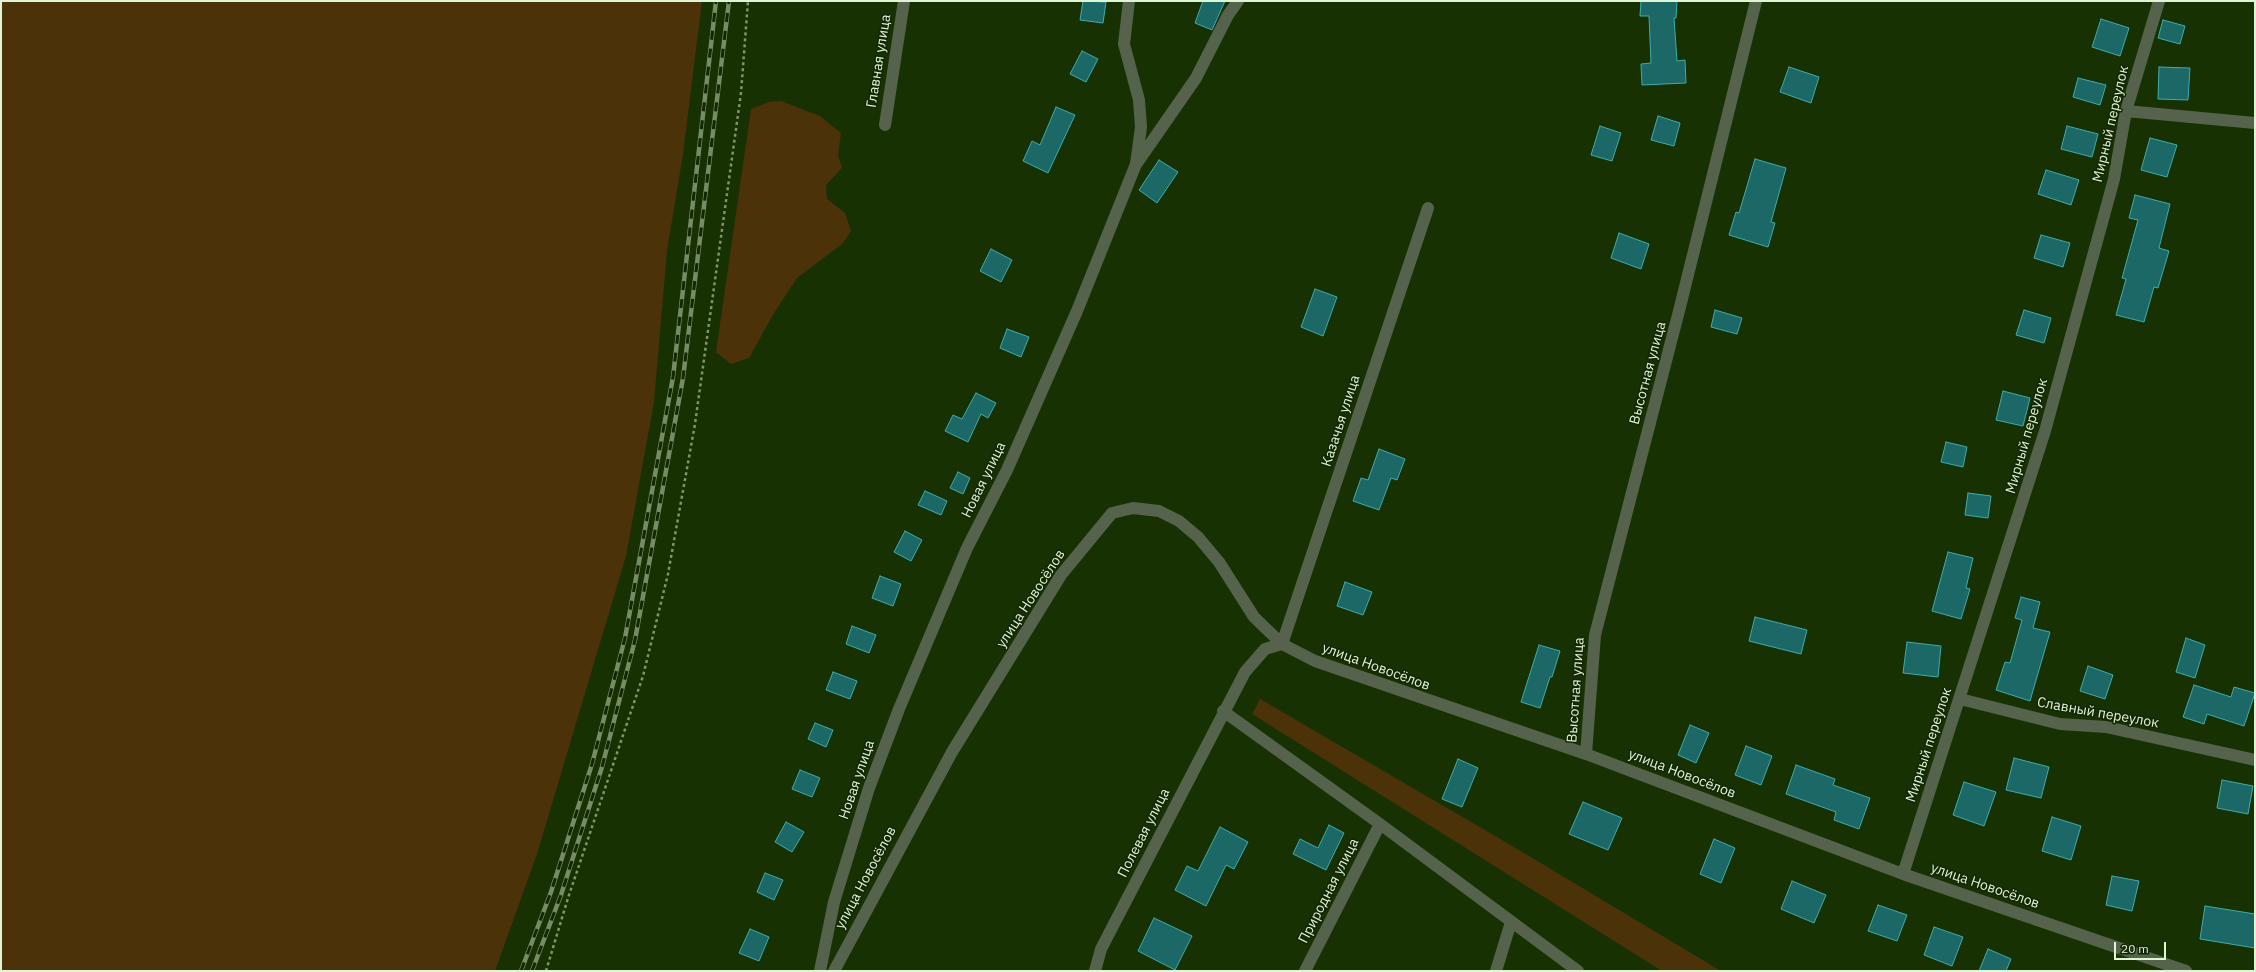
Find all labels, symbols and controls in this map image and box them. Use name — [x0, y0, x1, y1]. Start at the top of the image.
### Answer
street label: Главная улица — [863, 13, 895, 109]
street label: Мирный переулок — [2089, 64, 2133, 184]
street label: Высотная улица — [1626, 320, 1670, 426]
street label: Казачья улица — [1318, 373, 1364, 469]
street label: Мирный переулок — [2002, 376, 2052, 496]
street label: Новая улица — [958, 439, 1010, 521]
street label: улица Новосёлов — [993, 547, 1069, 651]
street label: Высотная улица — [1564, 637, 1588, 743]
street label: улица Новосёлов — [1320, 640, 1432, 694]
street label: Мирный переулок — [1903, 686, 1955, 804]
street label: Славный переулок — [2036, 694, 2160, 732]
street label: Новая улица — [836, 738, 878, 822]
street label: улица Новосёлов — [1626, 746, 1738, 802]
street label: Полевая улица — [1114, 786, 1174, 880]
street label: улица Новосёлов — [832, 824, 900, 932]
street label: Природная улица — [1295, 836, 1363, 946]
street label: улица Новосёлов — [1929, 860, 2041, 912]
scale bar — [2116, 934, 2168, 960]
text: 20 m — [2121, 941, 2149, 956]

